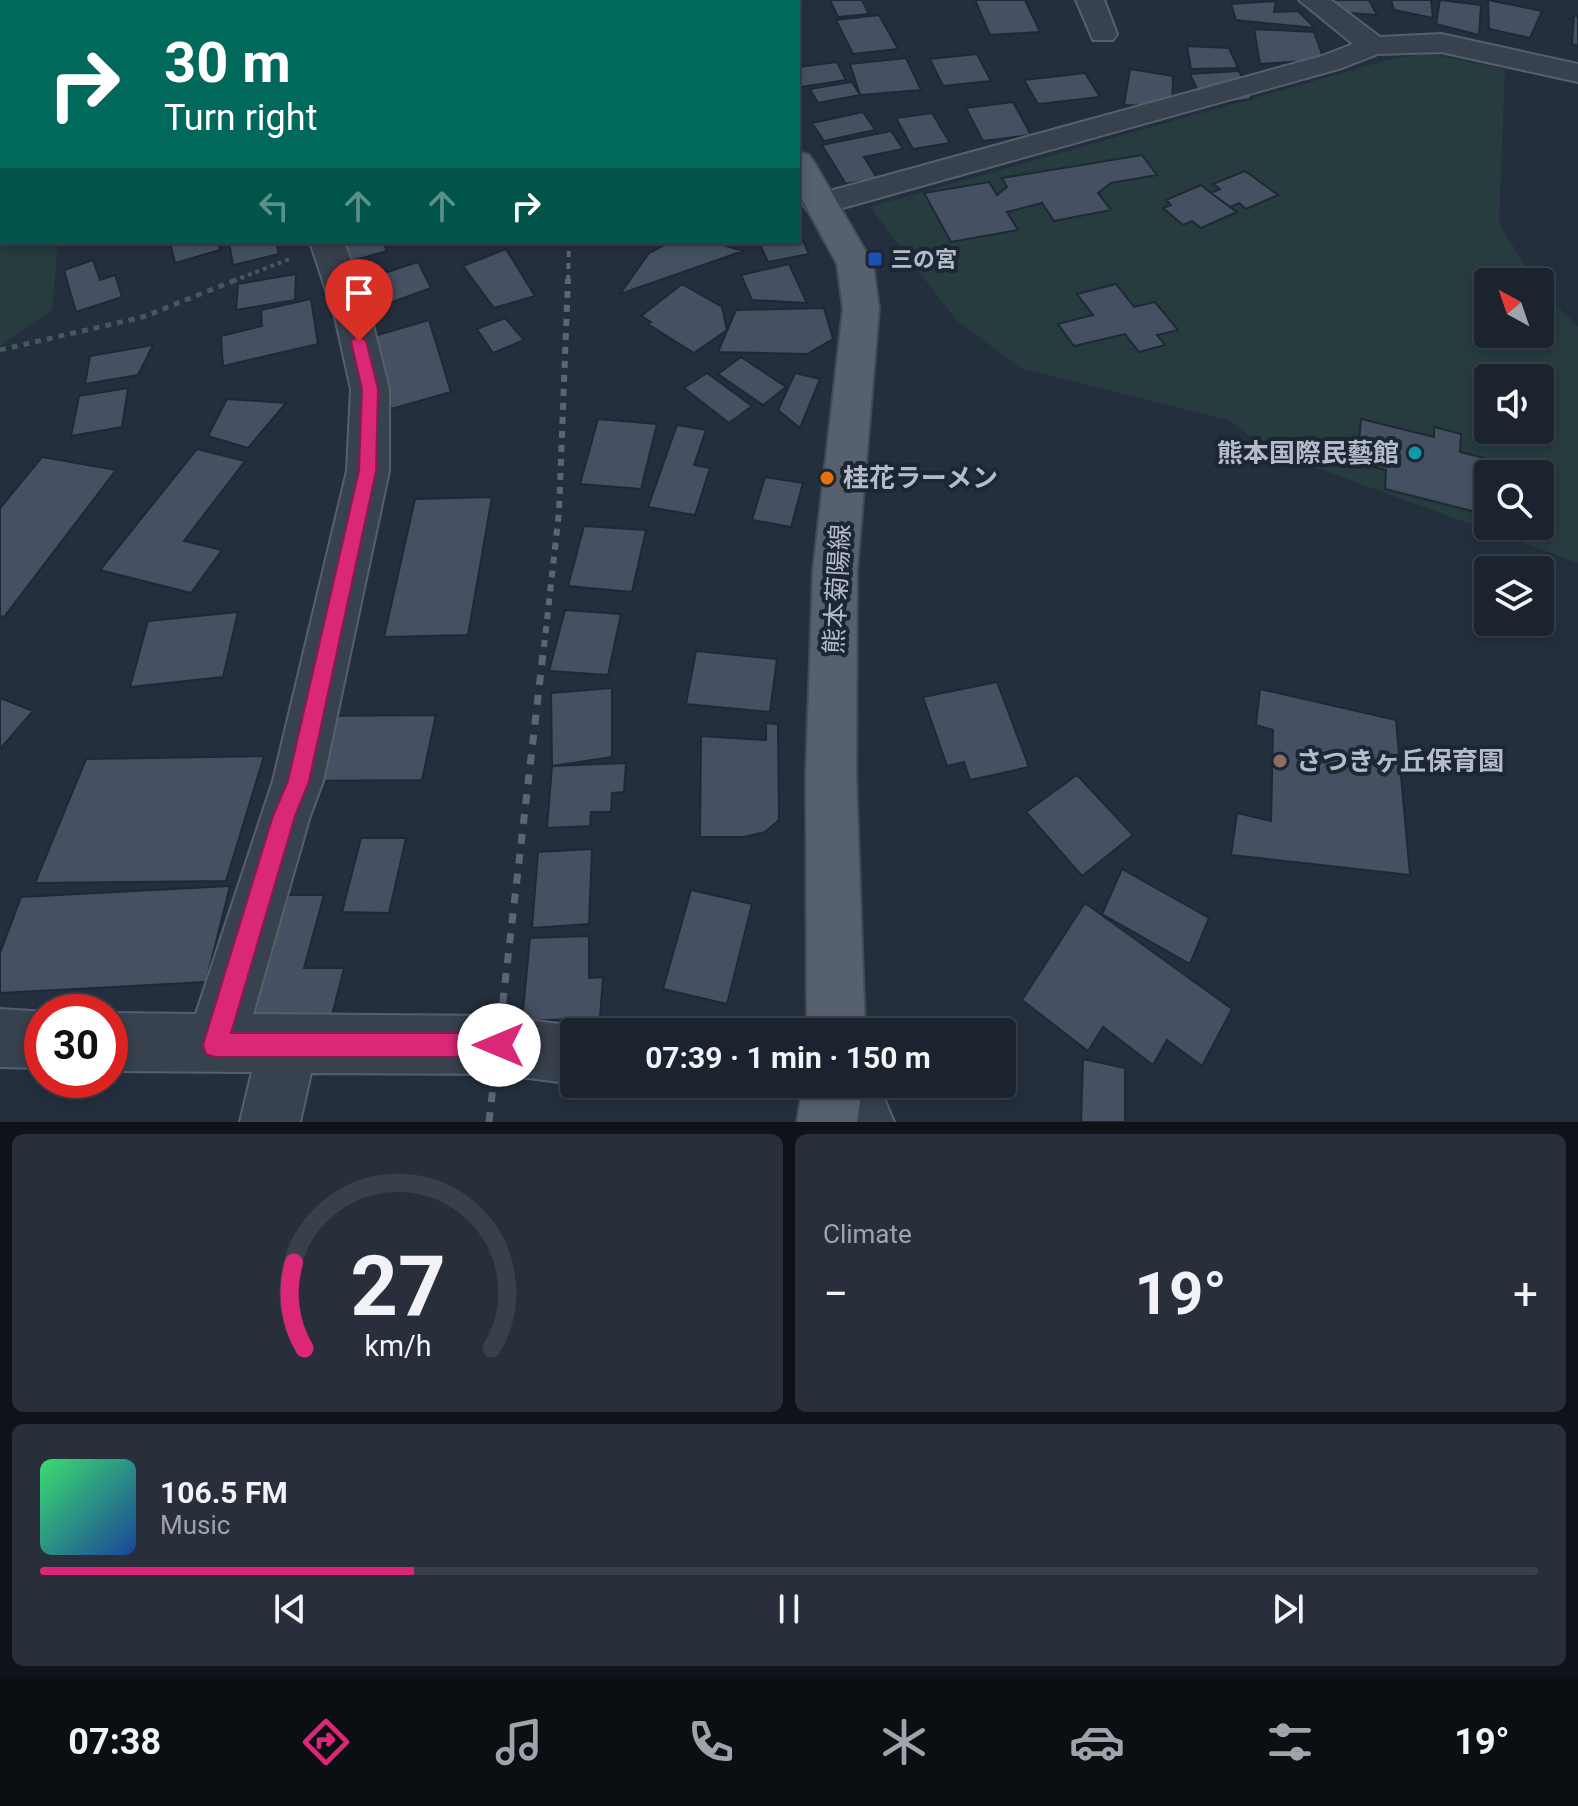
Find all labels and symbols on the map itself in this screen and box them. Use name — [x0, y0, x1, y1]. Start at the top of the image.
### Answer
place label: 三の宮 — [891, 247, 957, 272]
marker: 三の宮 — [866, 250, 884, 268]
pin — [325, 259, 393, 341]
north arrow — [1474, 268, 1554, 348]
place label: 熊本国際民藝館 — [1217, 438, 1399, 468]
marker: 熊本国際民藝館 — [1406, 444, 1424, 462]
place label: 桂花ラーメン — [843, 463, 998, 493]
marker: 桂花ラーメン — [818, 469, 836, 487]
street label: 熊本菊陽線 — [819, 523, 855, 655]
place label: さつきヶ丘保育園 — [1296, 746, 1504, 776]
marker: さつきヶ丘保育園 — [1271, 752, 1289, 770]
speed limit sign: 30 — [24, 994, 128, 1098]
position arrow — [457, 1003, 541, 1087]

